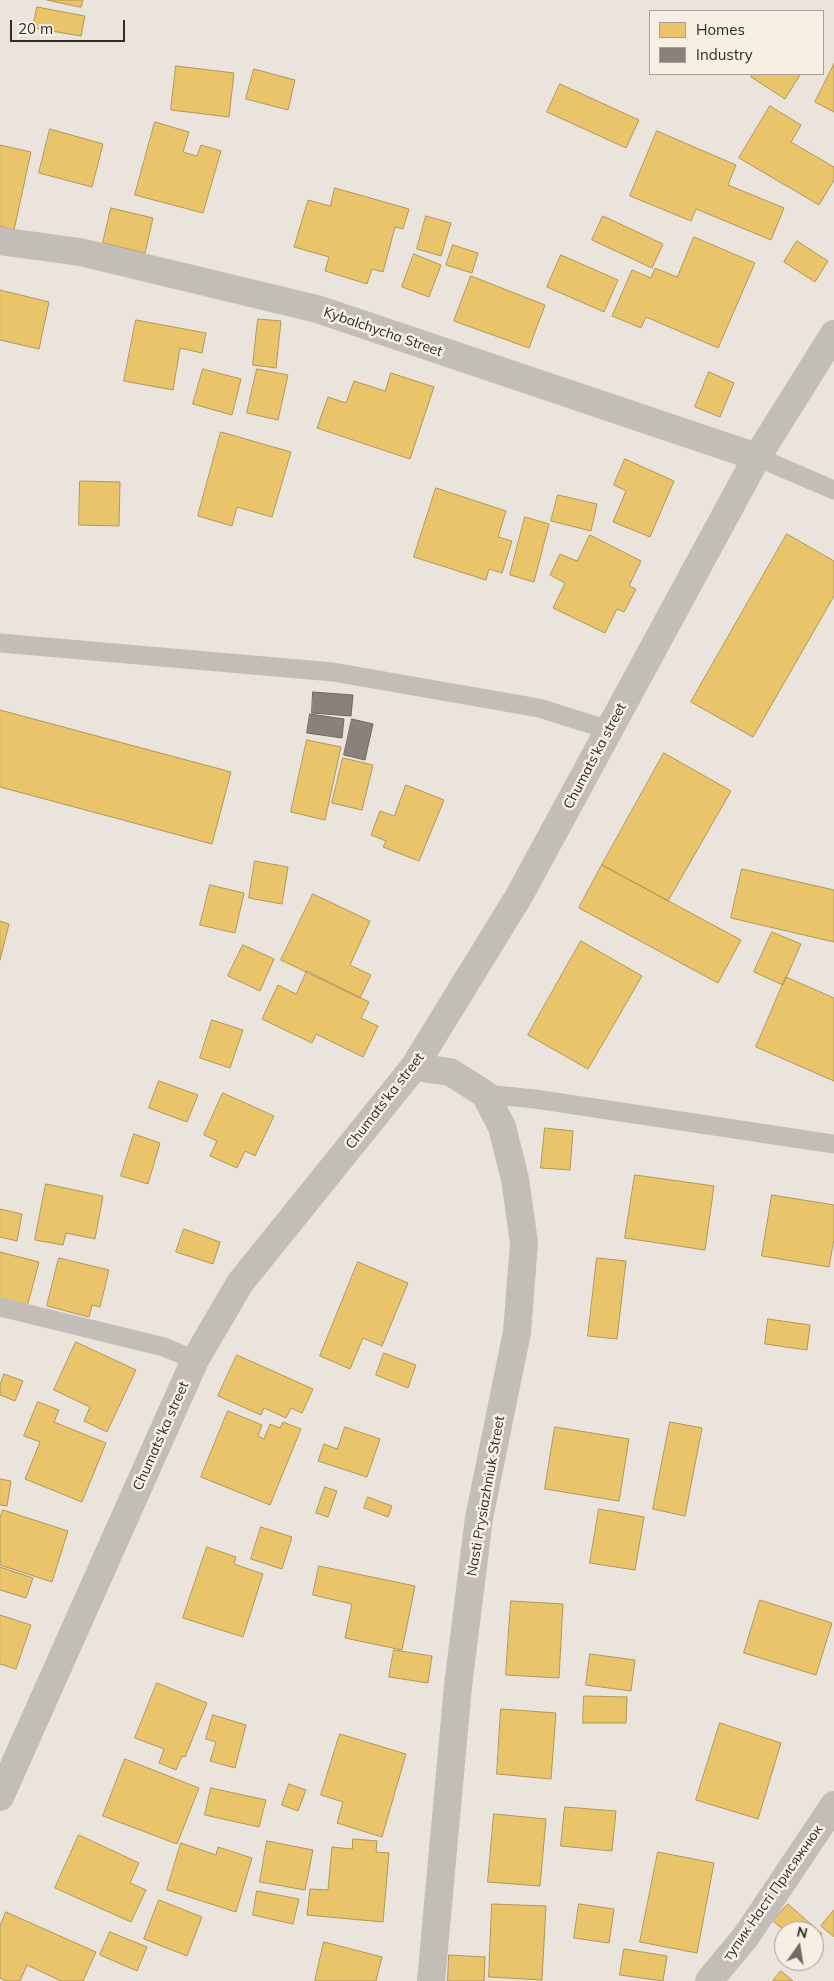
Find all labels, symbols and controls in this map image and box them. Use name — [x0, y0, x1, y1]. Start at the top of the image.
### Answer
scale bar — [12, 10, 128, 42]
legend — [649, 10, 824, 75]
text: 20 m — [18, 19, 53, 38]
text: Homes — [696, 20, 745, 39]
text: Industry — [696, 45, 753, 64]
street label: Kybalchycha Street — [321, 304, 445, 360]
street label: Chumats'ka street — [560, 700, 630, 812]
street label: Chumats'ka street — [342, 1050, 428, 1152]
street label: Chumats'ka street — [129, 1379, 193, 1493]
street label: Nasti Prysiazhniuk Street — [464, 1414, 508, 1578]
street label: тупик Насті Присяжнюк — [720, 1822, 826, 1964]
north arrow — [774, 1921, 824, 1971]
text: N — [795, 1922, 809, 1942]

